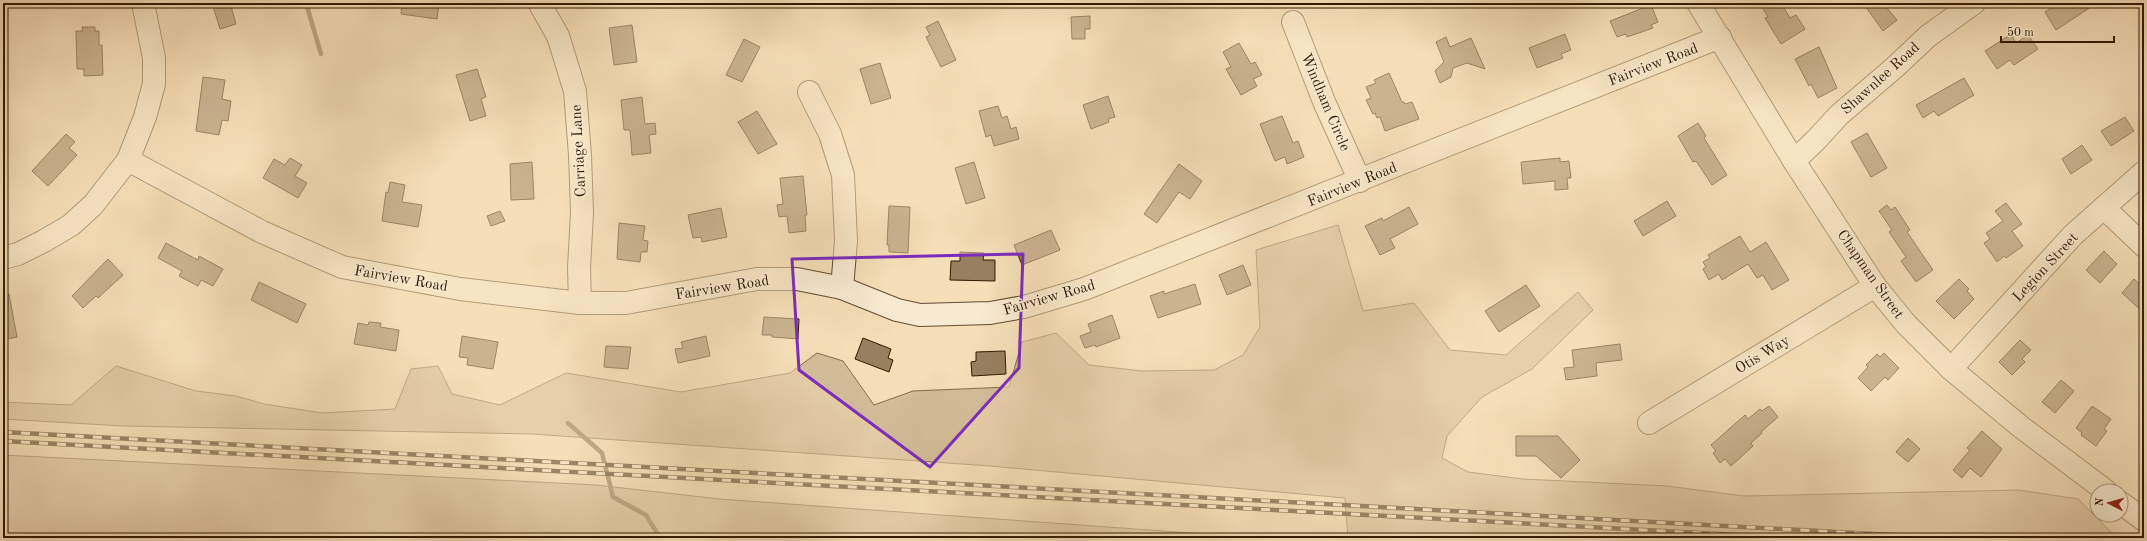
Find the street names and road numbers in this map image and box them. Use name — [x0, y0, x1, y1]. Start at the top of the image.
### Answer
street label: Shawnlee Road — [1839, 40, 1923, 118]
street label: Fairview Road — [1607, 41, 1701, 89]
street label: Windham Circle — [1297, 51, 1352, 154]
street label: Carriage Lane — [570, 104, 589, 198]
street label: Fairview Road — [1306, 161, 1400, 210]
street label: Chapman Street — [1834, 228, 1906, 322]
street label: Legion Street — [2010, 231, 2082, 306]
street label: Fairview Road — [353, 264, 449, 295]
street label: Fairview Road — [674, 274, 770, 303]
street label: Fairview Road — [1002, 278, 1097, 319]
street label: Otis Way — [1733, 333, 1793, 377]

